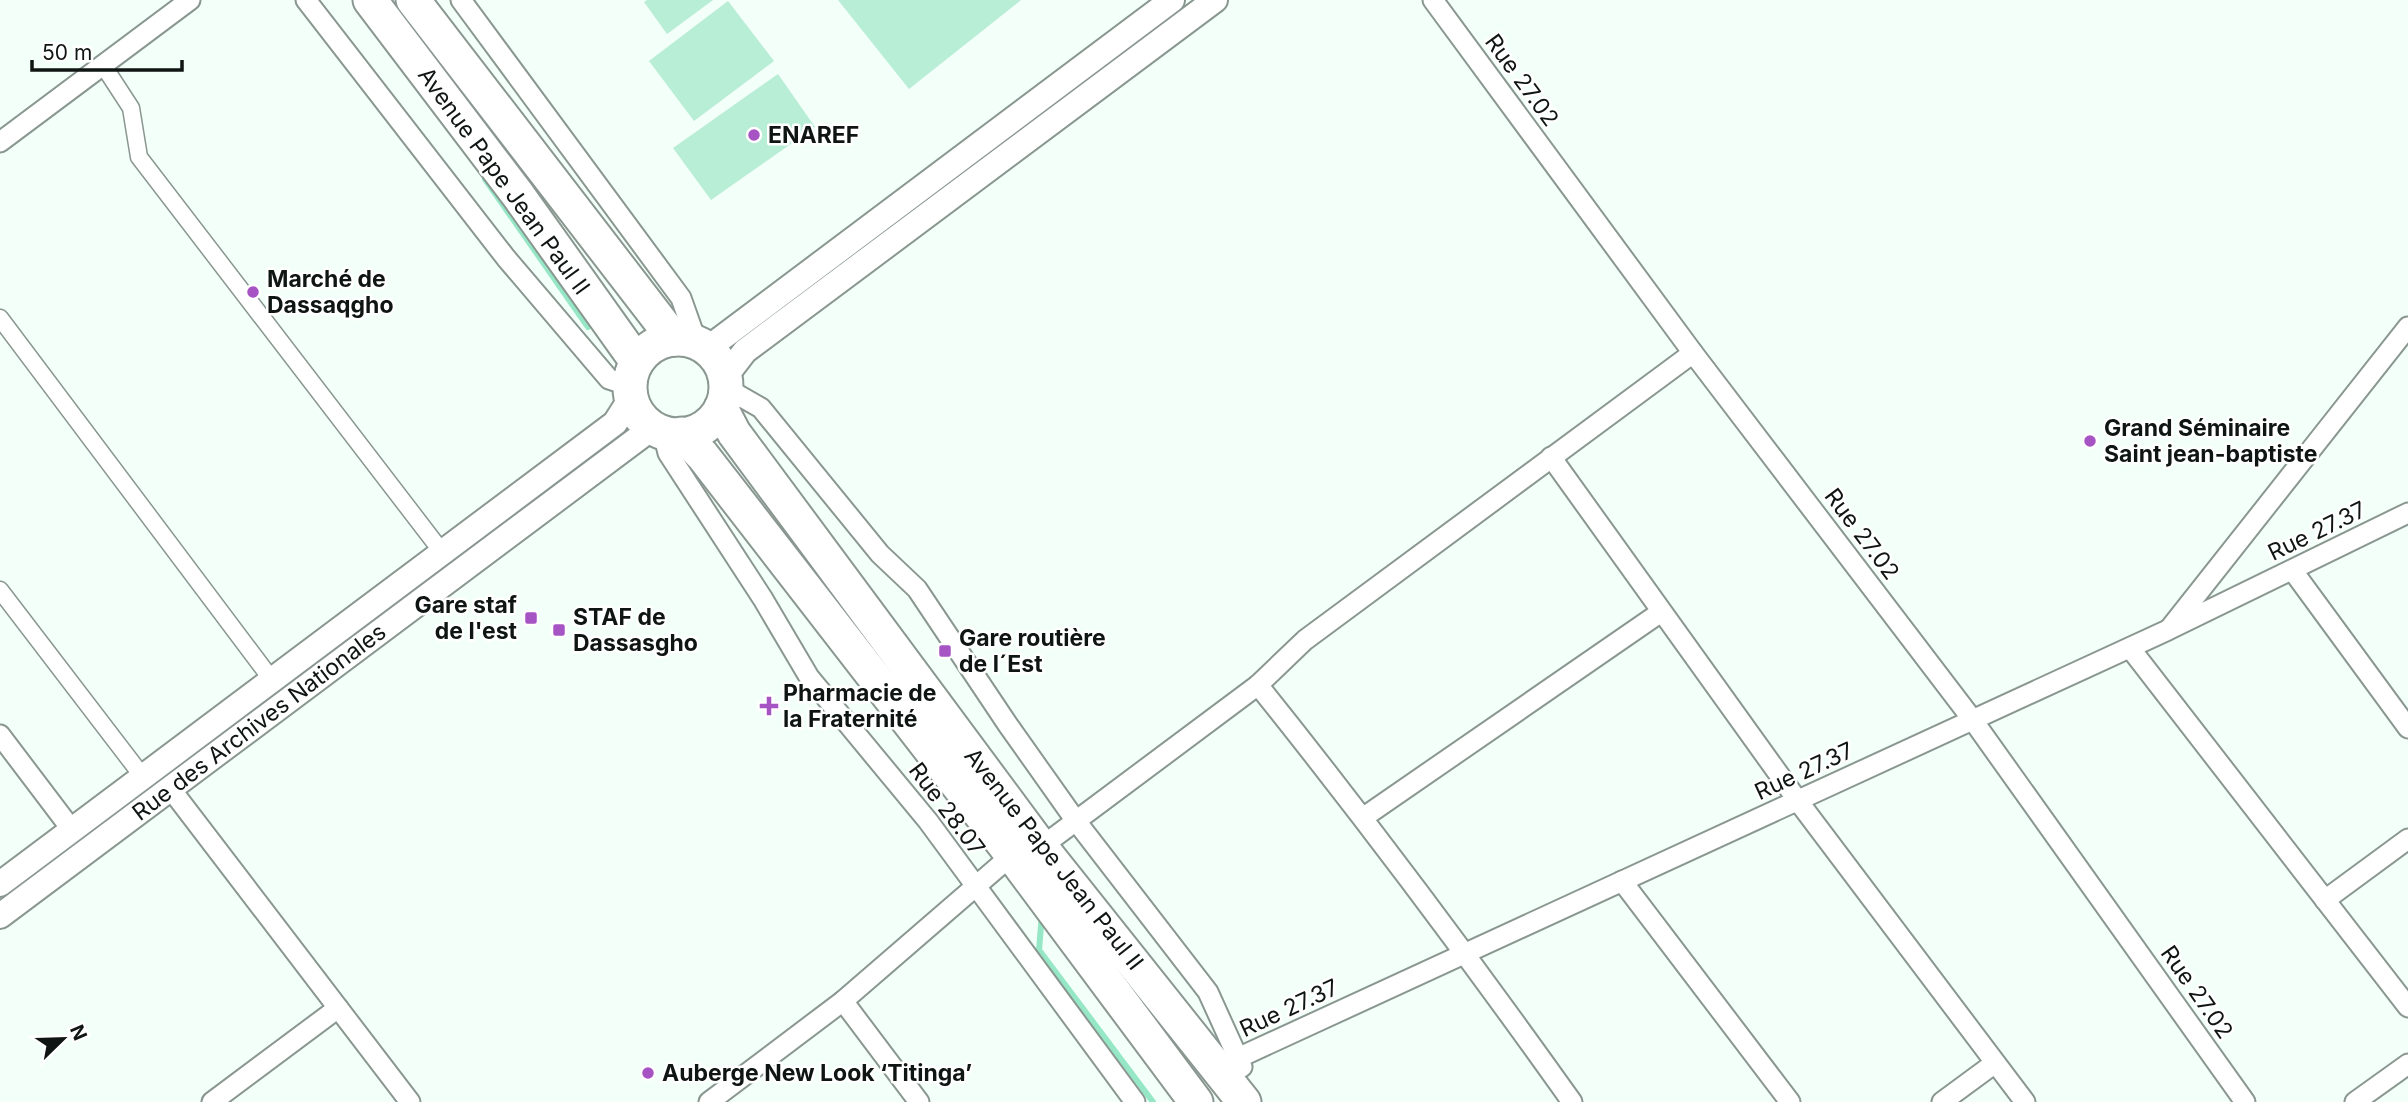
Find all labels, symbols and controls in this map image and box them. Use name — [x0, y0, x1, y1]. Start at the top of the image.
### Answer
scale bar — [32, 28, 182, 72]
street label: Rue 27.02 — [1479, 28, 1565, 132]
text: 50 m — [42, 40, 92, 65]
street label: Avenue Pape Jean Paul II — [412, 62, 596, 300]
place label: ENAREF — [768, 121, 859, 149]
marker: ENAREF — [746, 127, 762, 143]
place label: Marché de Dassaqgho — [267, 265, 394, 319]
marker: Marché de Dassaqgho — [245, 284, 261, 300]
place label: Grand Séminaire Saint jean-baptiste — [2104, 414, 2317, 468]
marker: Grand Séminaire Saint jean-baptiste — [2082, 433, 2098, 449]
street label: Rue 27.02 — [1819, 483, 1905, 585]
street label: Rue 27.37 — [2263, 495, 2371, 567]
place label: Gare staf de l'est — [415, 591, 518, 645]
place label: STAF de Dassasgho — [573, 603, 698, 657]
marker: Gare staf de l'est — [523, 610, 539, 626]
street label: Rue des Archives Nationales — [127, 618, 391, 826]
marker: STAF de Dassasgho — [551, 622, 567, 638]
place label: Gare routière de l´Est — [959, 624, 1106, 678]
marker: Gare routière de l´Est — [937, 643, 953, 659]
place label: Pharmacie de la Fraternité — [783, 679, 937, 733]
marker: Pharmacie de la Fraternité — [761, 698, 777, 714]
street label: Rue 27.37 — [1750, 736, 1858, 806]
street label: Avenue Pape Jean Paul II — [959, 742, 1149, 976]
street label: Rue 28.07 — [903, 757, 991, 861]
street label: Rue 27.02 — [2155, 940, 2239, 1044]
street label: Rue 27.37 — [1235, 973, 1343, 1043]
north arrow — [28, 1004, 98, 1074]
text: N — [65, 1021, 92, 1044]
place label: Auberge New Look ‘Titinga’ — [662, 1059, 972, 1087]
marker: Auberge New Look ‘Titinga’ — [640, 1065, 656, 1081]

